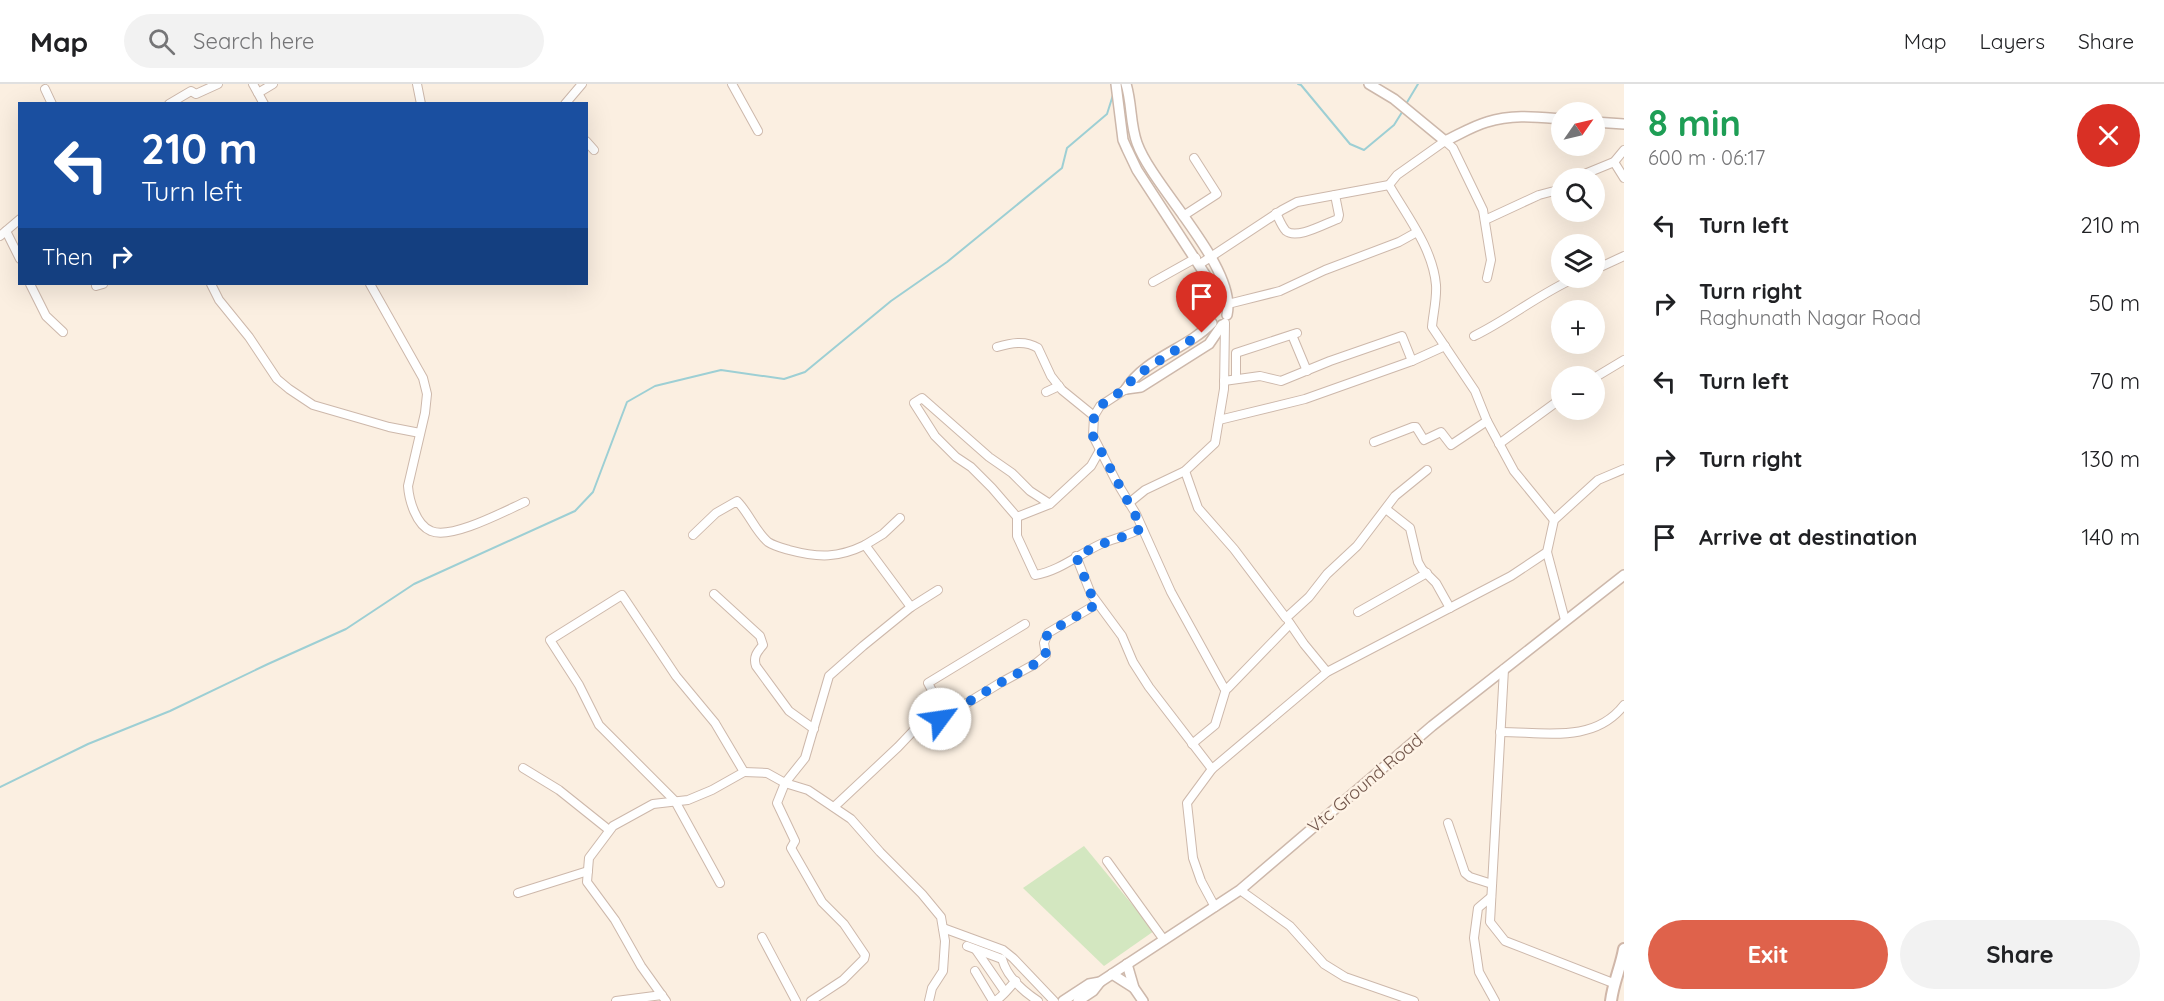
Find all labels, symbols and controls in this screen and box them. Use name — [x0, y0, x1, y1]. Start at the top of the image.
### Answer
search box — [124, 14, 544, 68]
text: Map — [30, 24, 88, 59]
icon: search — [145, 25, 178, 58]
text: Search here — [193, 27, 315, 55]
text: Map — [1904, 28, 1947, 54]
text: Layers — [1980, 28, 2045, 54]
text: Share — [2078, 28, 2134, 54]
text: 8 min — [1648, 100, 1741, 145]
north arrow — [1551, 102, 1605, 156]
map controls — [1551, 102, 1605, 420]
button: close — [2077, 104, 2140, 167]
text: 210 m — [141, 122, 258, 175]
icon: left — [42, 126, 120, 204]
text: 600 m · 06:17 — [1648, 145, 1765, 170]
button: search — [1551, 168, 1605, 222]
text: Turn left — [141, 174, 243, 208]
icon: left — [1648, 209, 1681, 242]
text: Turn left — [1699, 211, 1789, 239]
text: 210 m — [2081, 211, 2140, 239]
button: layers — [1551, 234, 1605, 288]
icon: right — [105, 240, 138, 273]
text: Then — [42, 243, 93, 271]
pin — [1176, 271, 1227, 333]
text: Turn right — [1699, 277, 1803, 305]
icon: arrive — [1185, 280, 1218, 313]
icon: right — [1648, 287, 1681, 320]
text: 50 m — [2089, 289, 2140, 317]
button: + — [1551, 300, 1605, 354]
text: Raghunath Nagar Road — [1699, 305, 1921, 330]
icon: left — [1648, 365, 1681, 398]
button: − — [1551, 366, 1605, 420]
text: Turn left — [1699, 367, 1789, 395]
text: 70 m — [2090, 367, 2140, 395]
icon: right — [1648, 443, 1681, 476]
text: Turn right — [1699, 445, 1803, 473]
text: 130 m — [2081, 445, 2140, 473]
icon: arrive — [1648, 521, 1681, 554]
text: Arrive at destination — [1699, 523, 1917, 551]
text: 140 m — [2081, 523, 2140, 551]
position arrow — [908, 687, 972, 751]
street label: Vtc Ground Road — [1303, 728, 1427, 838]
button: Exit — [1648, 920, 1888, 989]
button: Share — [1900, 920, 2140, 989]

